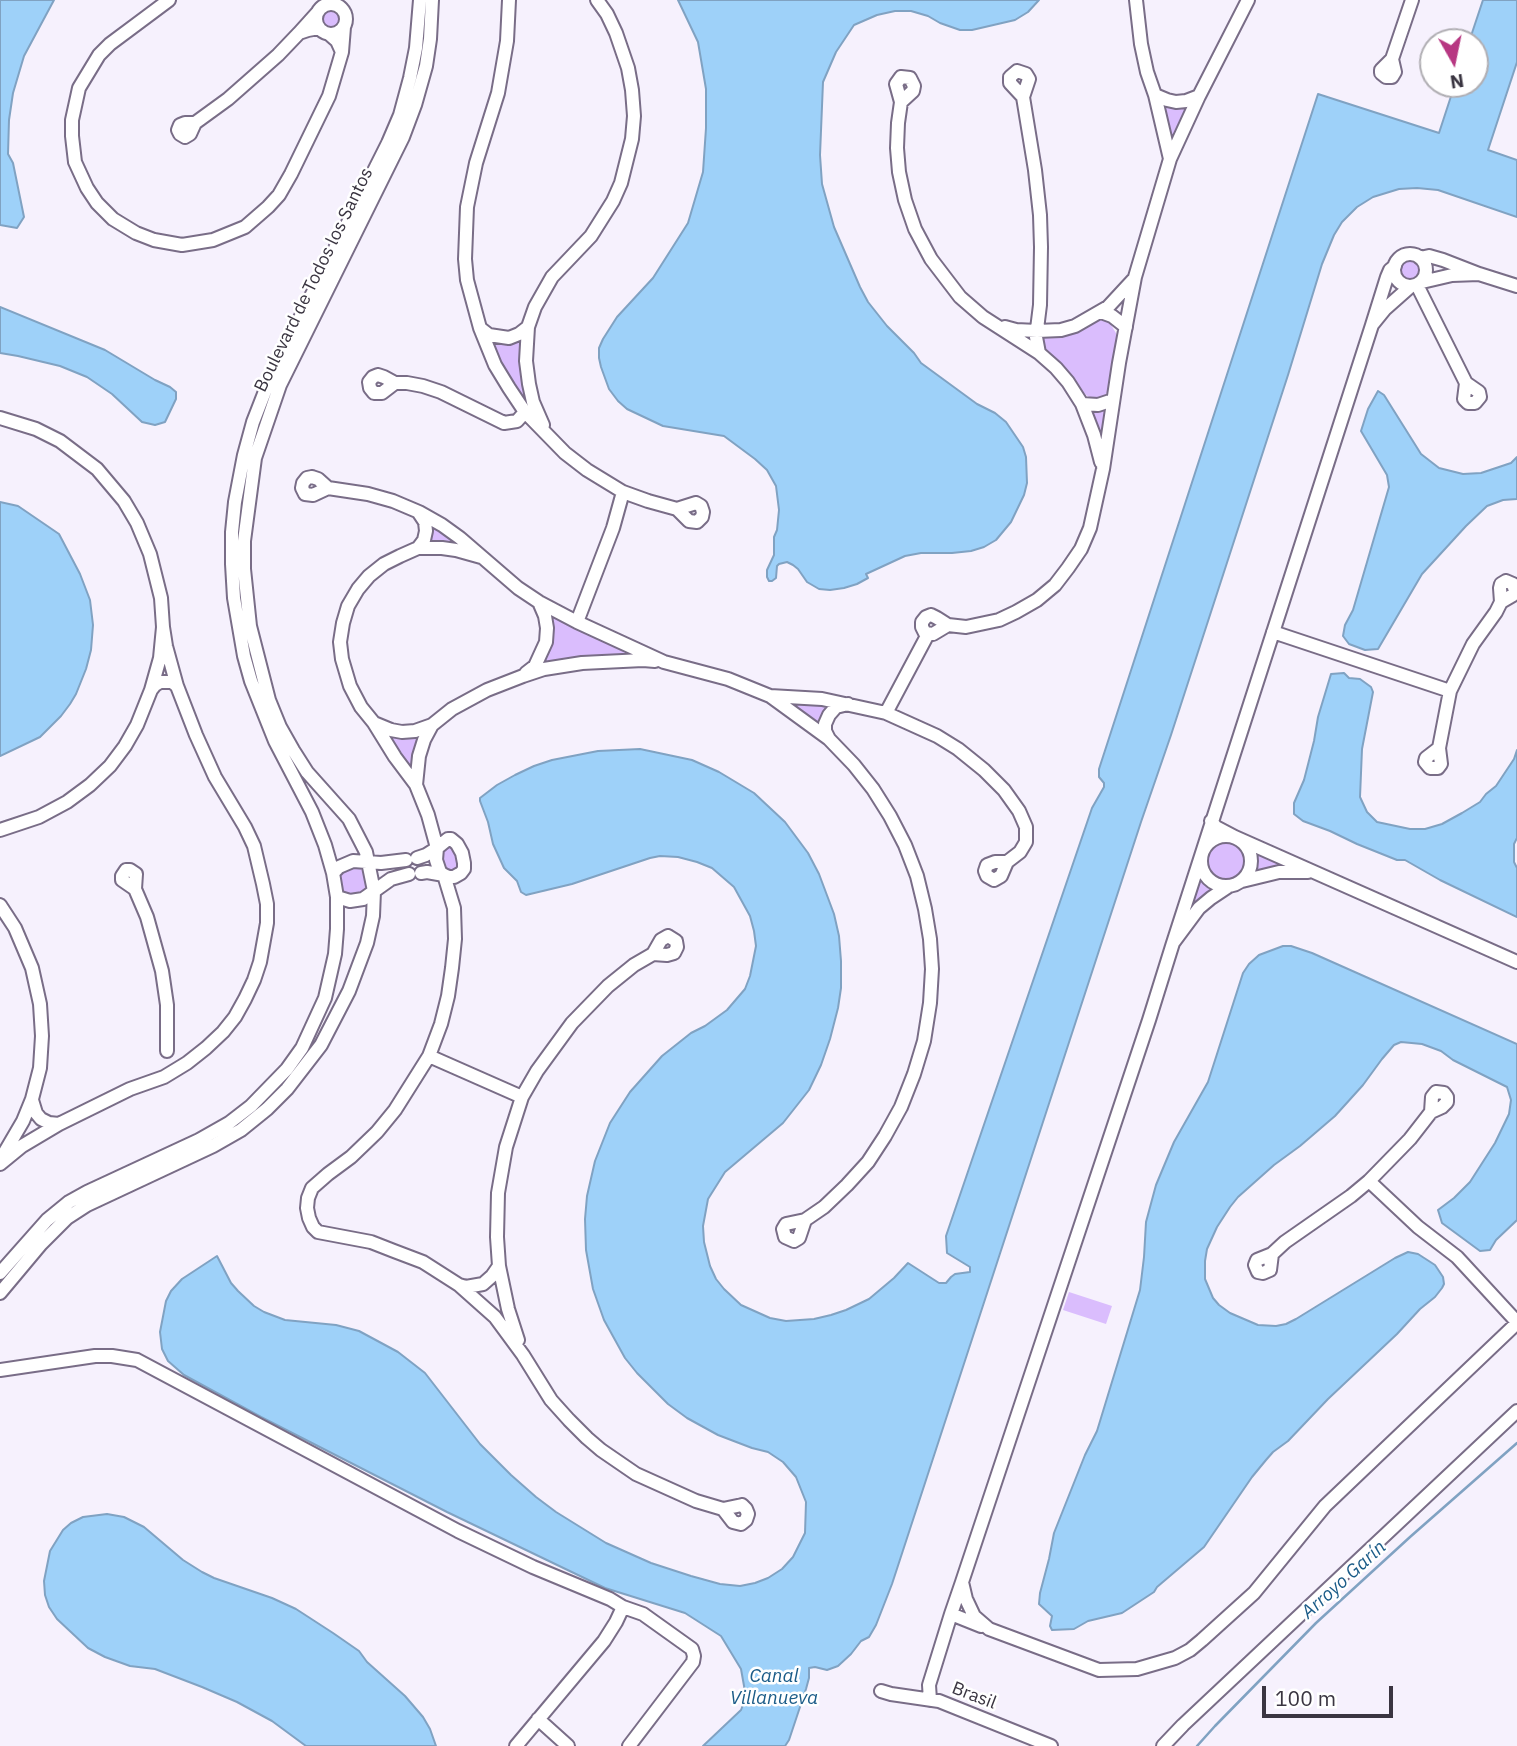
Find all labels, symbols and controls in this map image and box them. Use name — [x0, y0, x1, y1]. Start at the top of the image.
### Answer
north arrow — [1419, 28, 1489, 98]
text: N — [1448, 69, 1466, 95]
street label: Boulevard de Todos los Santos — [250, 164, 378, 396]
water label: Arroyo Garín — [1297, 1536, 1391, 1624]
water label: Canal Villanueva — [730, 1666, 818, 1710]
scale bar — [1265, 1672, 1396, 1716]
street label: Brasil — [949, 1678, 999, 1714]
text: 100 m — [1275, 1684, 1336, 1712]

